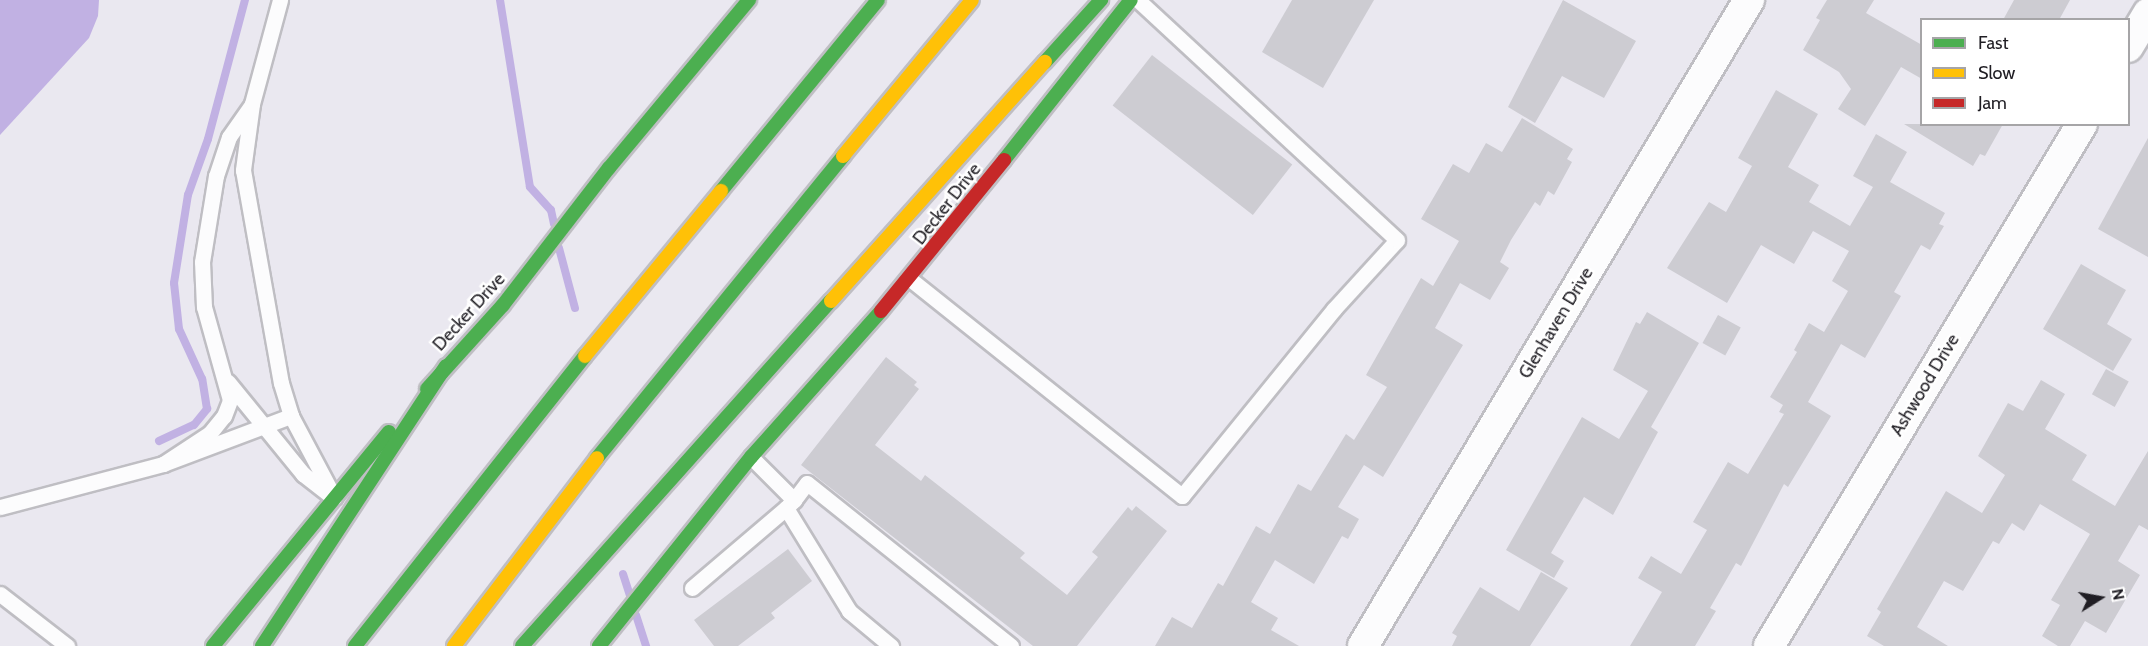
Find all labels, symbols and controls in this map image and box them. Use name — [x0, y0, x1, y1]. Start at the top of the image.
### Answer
legend — [1920, 18, 2130, 126]
text: Fast — [1978, 32, 2009, 54]
text: Slow — [1978, 62, 2015, 84]
text: Jam — [1978, 92, 2007, 114]
street label: Decker Drive — [909, 159, 985, 249]
street label: Glenhaven Drive — [1514, 263, 1598, 383]
street label: Decker Drive — [428, 269, 510, 355]
street label: Ashwood Drive — [1886, 330, 1964, 440]
north arrow — [2070, 568, 2130, 628]
text: N — [2108, 587, 2129, 602]

